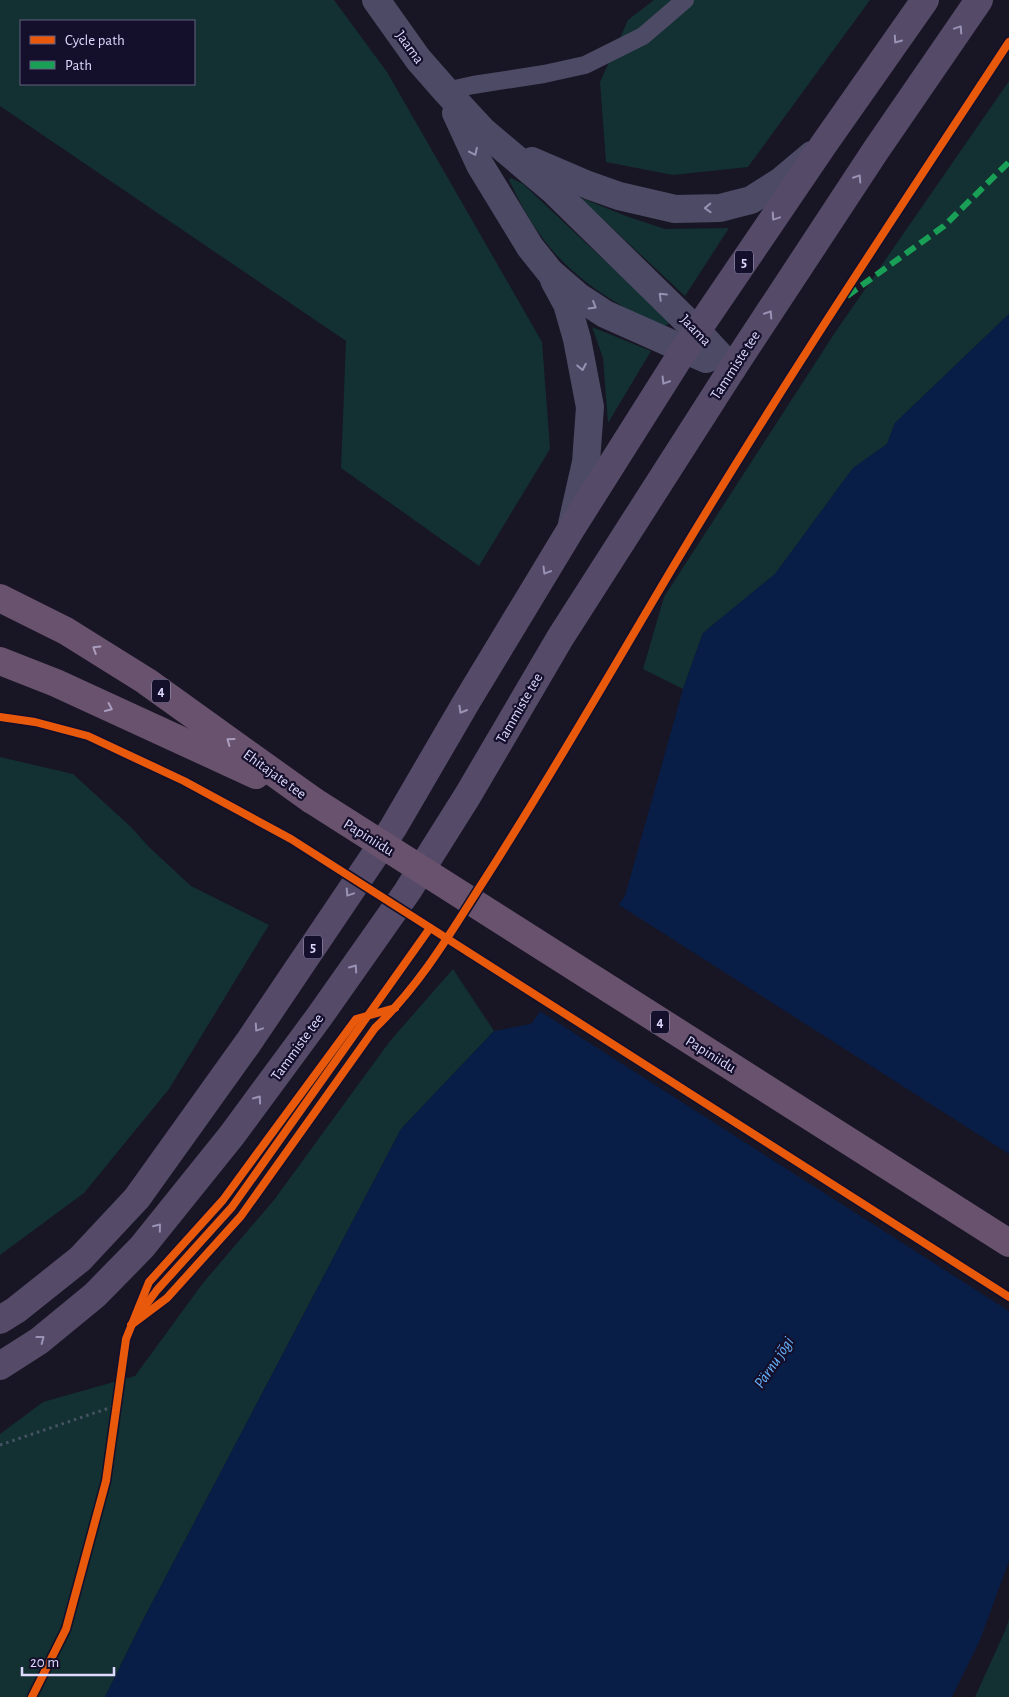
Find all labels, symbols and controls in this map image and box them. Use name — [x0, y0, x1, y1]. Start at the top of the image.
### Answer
legend — [20, 20, 195, 85]
one-way arrow — [953, 25, 962, 35]
street label: Jaama — [393, 28, 427, 67]
text: Cycle path — [65, 33, 125, 48]
one-way arrow — [894, 34, 903, 44]
text: Path — [65, 58, 92, 73]
one-way arrow — [467, 146, 477, 155]
one-way arrow — [851, 174, 861, 183]
one-way arrow — [704, 203, 712, 213]
one-way arrow — [772, 211, 781, 221]
road number: 5 — [735, 250, 753, 274]
one-way arrow — [659, 293, 668, 302]
one-way arrow — [587, 299, 596, 309]
one-way arrow — [762, 310, 772, 319]
street label: Jaama — [677, 312, 714, 349]
street label: Tammiste tee — [708, 328, 763, 402]
one-way arrow — [576, 362, 587, 371]
one-way arrow — [662, 375, 671, 385]
one-way arrow — [542, 565, 552, 574]
one-way arrow — [92, 646, 101, 656]
street label: Tammiste tee — [493, 670, 546, 746]
road number: 4 — [152, 679, 170, 702]
one-way arrow — [104, 702, 113, 712]
one-way arrow — [458, 705, 468, 714]
one-way arrow — [226, 738, 236, 747]
street label: Ehitajate tee — [241, 747, 309, 802]
street label: Papiniidu — [341, 816, 397, 859]
one-way arrow — [346, 887, 355, 897]
road number: 5 — [304, 936, 322, 959]
one-way arrow — [348, 964, 357, 974]
road number: 4 — [651, 1010, 669, 1034]
street label: Tammiste tee — [268, 1011, 327, 1083]
one-way arrow — [255, 1022, 264, 1032]
street label: Papiniidu — [683, 1033, 739, 1076]
one-way arrow — [253, 1096, 261, 1105]
one-way arrow — [153, 1224, 162, 1233]
water label: Pärnu jõgi — [751, 1334, 798, 1392]
one-way arrow — [35, 1336, 44, 1344]
scale bar — [22, 1644, 115, 1676]
text: 20 m — [30, 1655, 59, 1670]

